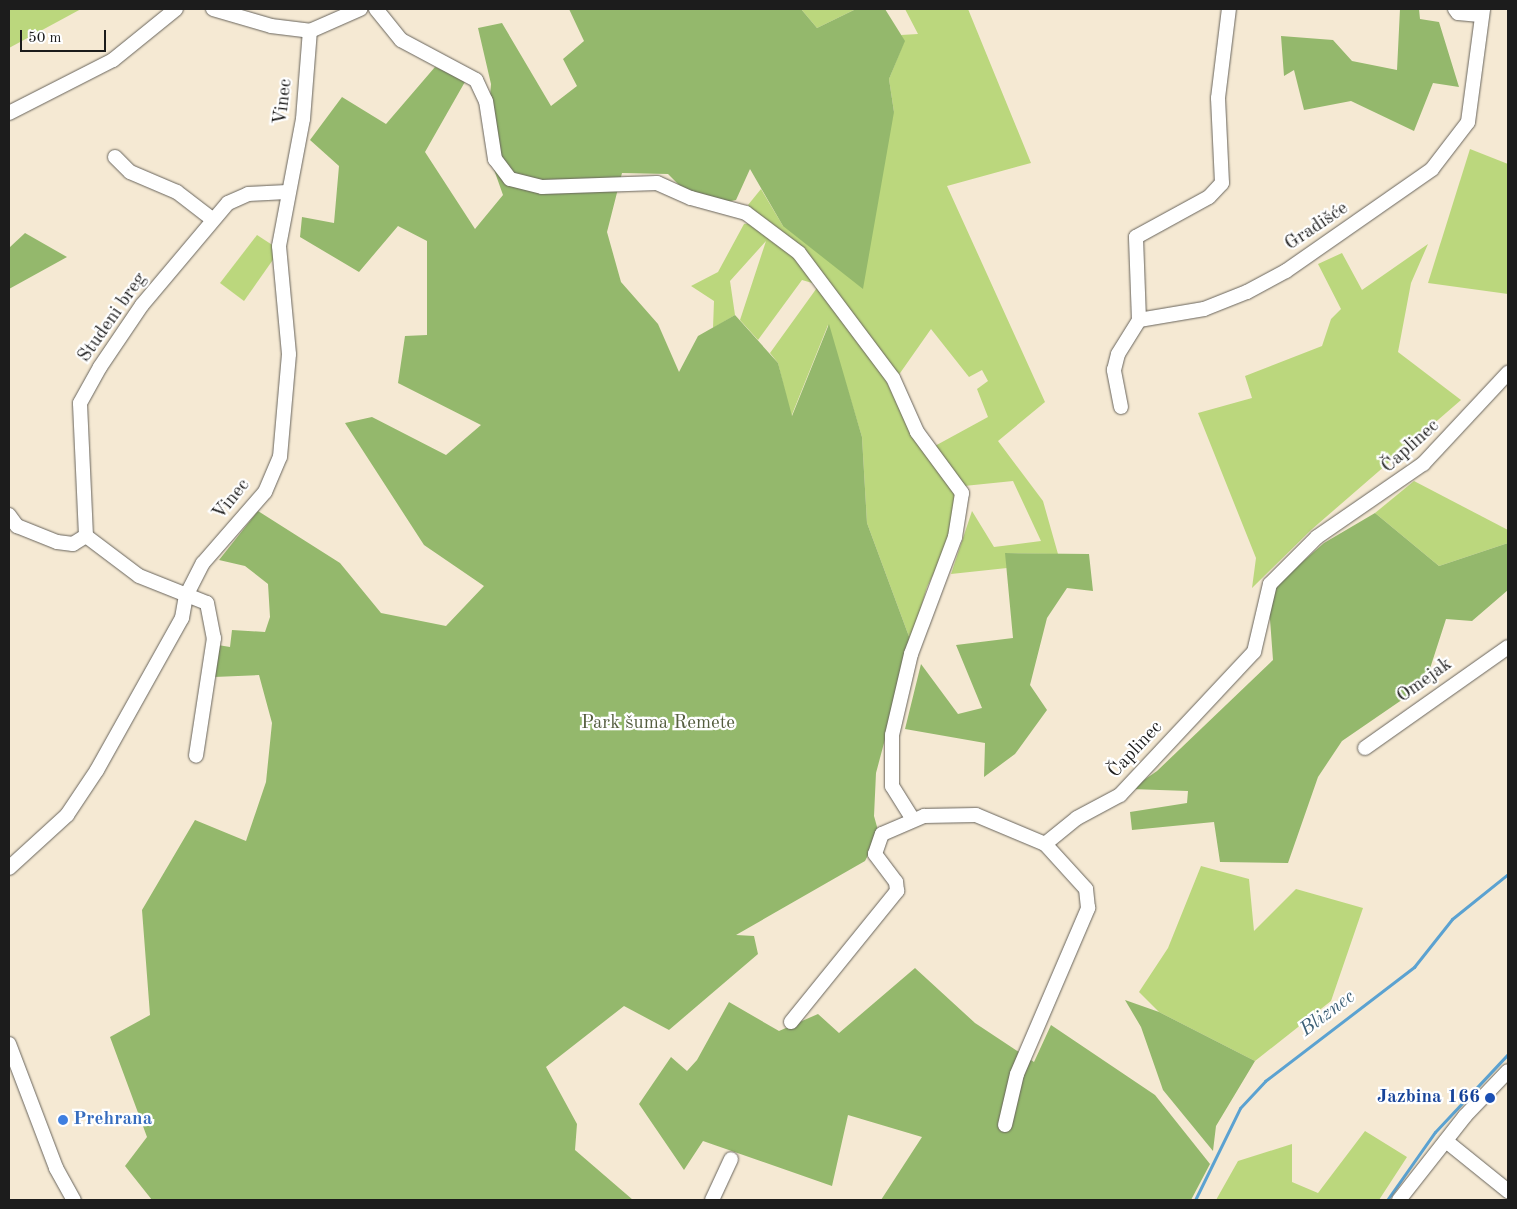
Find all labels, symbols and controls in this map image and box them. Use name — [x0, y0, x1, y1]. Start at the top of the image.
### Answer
scale bar — [22, 20, 109, 52]
text: 50 m — [28, 31, 62, 46]
street label: Vinec — [270, 78, 298, 126]
street label: Gradišće — [1281, 198, 1353, 256]
street label: Studeni breg — [74, 269, 152, 367]
street label: Čaplinec — [1378, 415, 1444, 479]
street label: Vinec — [209, 475, 255, 525]
street label: Omejak — [1393, 653, 1457, 709]
park label: Park šuma Remete — [581, 713, 735, 735]
street label: Čaplinec — [1104, 717, 1168, 783]
water label: Bliznec — [1296, 985, 1360, 1043]
place label: Jazbina 166 — [1377, 1087, 1480, 1109]
marker: Jazbina 166 — [1484, 1092, 1496, 1104]
place label: Prehrana — [73, 1109, 152, 1131]
marker: Prehrana — [57, 1114, 69, 1126]

